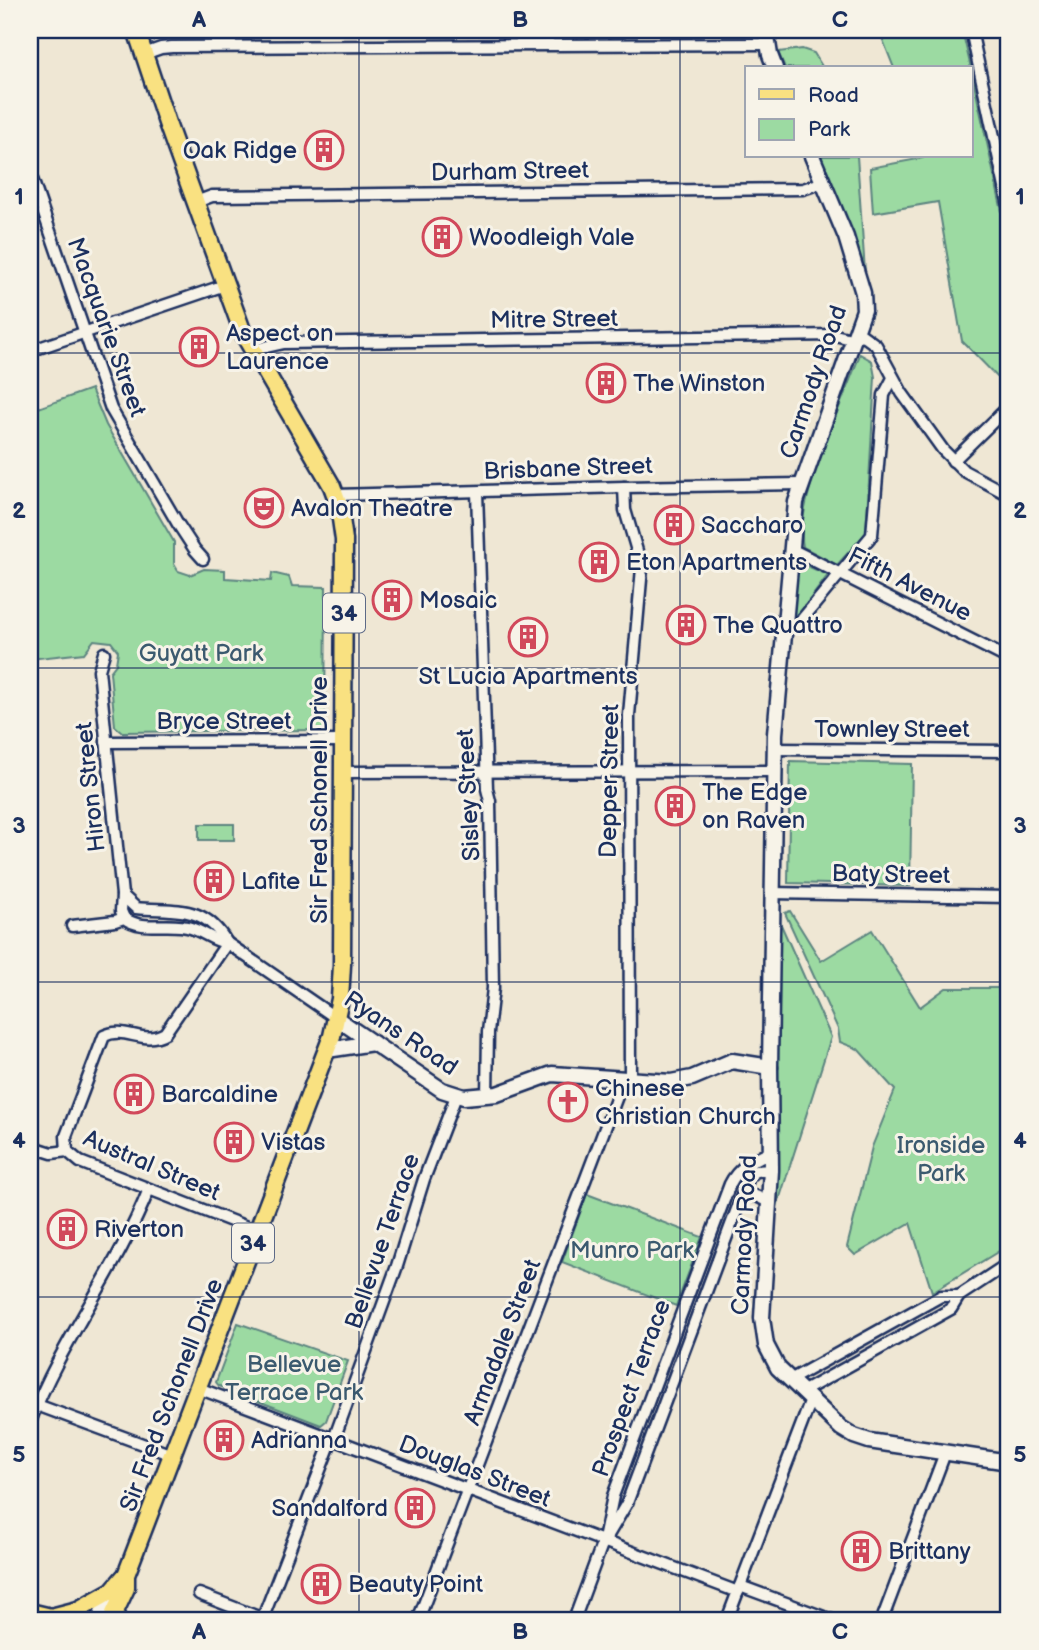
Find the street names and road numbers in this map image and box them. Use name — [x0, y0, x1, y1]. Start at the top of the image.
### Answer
street label: Durham Street — [431, 156, 590, 187]
street label: Macquarie Street — [61, 234, 153, 421]
street label: Carmody Road — [774, 302, 853, 463]
street label: Mitre Street — [490, 304, 619, 335]
street label: Brisbane Street — [483, 451, 654, 486]
street label: Fifth Avenue — [843, 541, 976, 628]
road number: 34 — [323, 594, 365, 632]
street label: Sir Fred Schonell Drive — [305, 676, 334, 924]
street label: Depper Street — [594, 703, 625, 858]
street label: Bryce Street — [156, 707, 292, 736]
street label: Townley Street — [814, 715, 970, 744]
street label: Hiron Street — [69, 720, 112, 853]
street label: Sisley Street — [451, 727, 486, 862]
street label: Baty Street — [831, 859, 951, 890]
street label: Ryans Road — [338, 985, 463, 1082]
street label: Austral Street — [79, 1124, 225, 1208]
street label: Bellevue Terrace — [339, 1150, 426, 1333]
street label: Carmody Road — [726, 1154, 763, 1316]
road number: 34 — [232, 1224, 274, 1262]
street label: Armadale Street — [457, 1255, 548, 1429]
street label: Sir Fred Schonell Drive — [114, 1275, 229, 1516]
street label: Prospect Terrace — [586, 1296, 677, 1481]
street label: Douglas Street — [395, 1429, 555, 1514]

